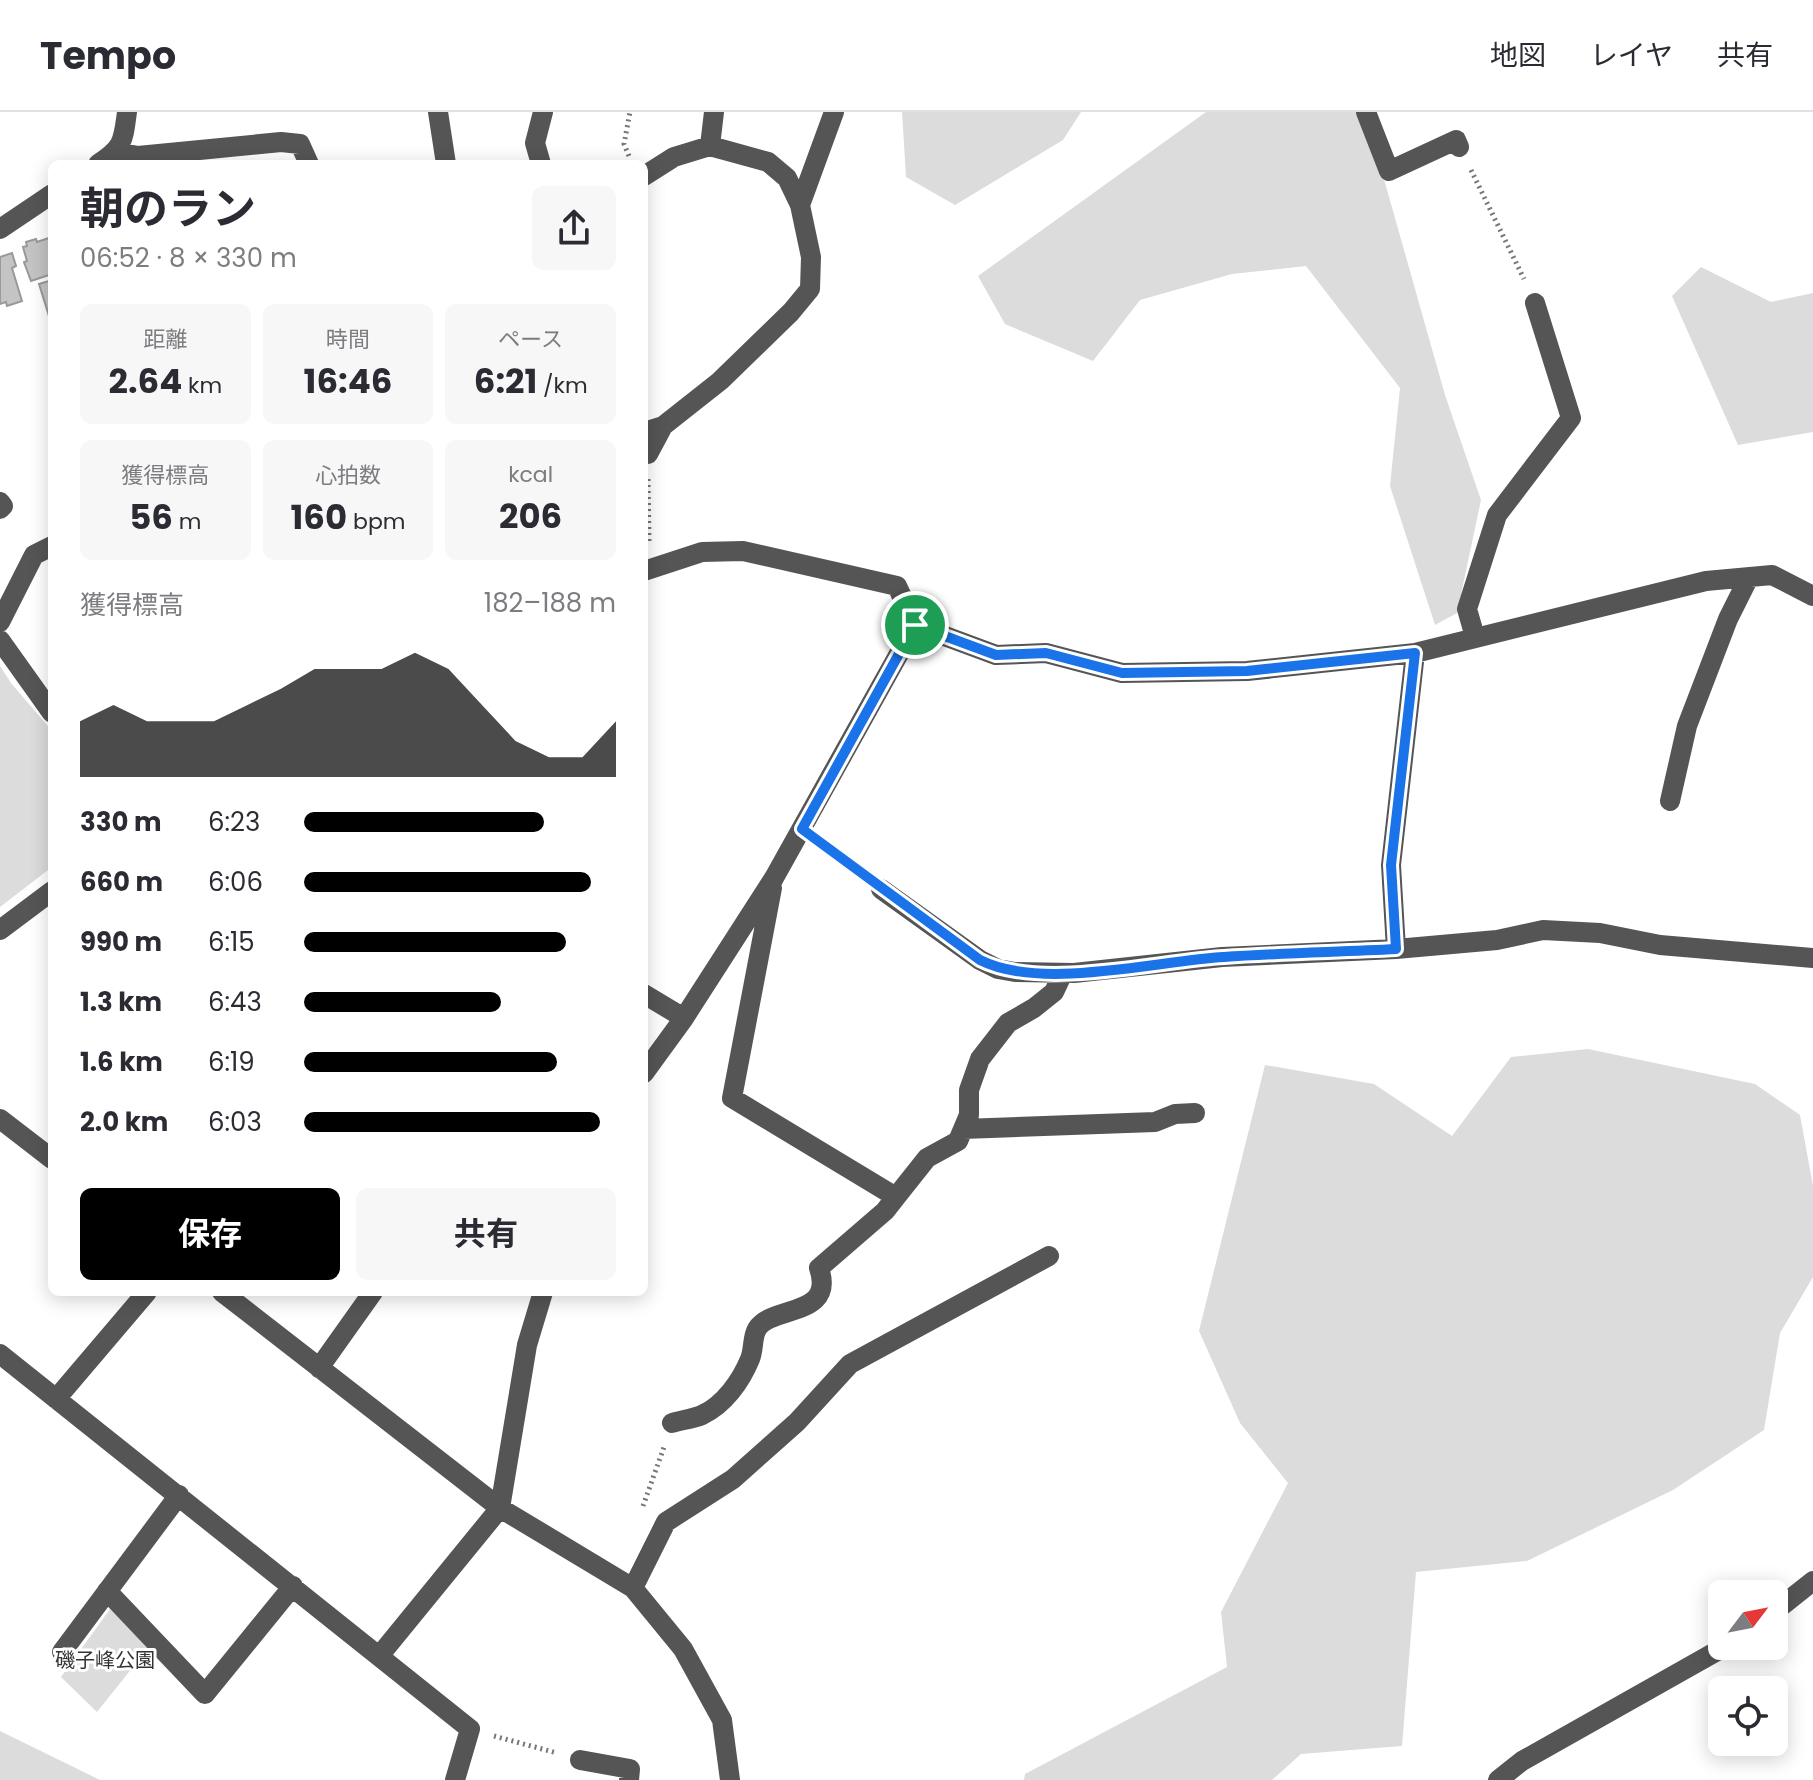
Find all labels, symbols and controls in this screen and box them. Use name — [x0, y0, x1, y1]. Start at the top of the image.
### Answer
text: Tempo — [40, 29, 176, 82]
text: 地図 — [1490, 36, 1546, 75]
text: レイヤ — [1590, 36, 1673, 75]
text: 共有 — [1717, 36, 1773, 75]
text: 朝のラン — [80, 178, 256, 239]
button: share — [532, 186, 616, 270]
text: 06:52 · 8 × 330 m — [80, 240, 297, 276]
text: 距離 — [143, 324, 187, 355]
text: 時間 — [326, 324, 370, 355]
text: ペース — [498, 324, 563, 355]
text: 2.64 — [109, 357, 182, 405]
text: 16:46 — [304, 357, 392, 405]
text: 6:21 — [474, 357, 537, 405]
text: km — [182, 370, 222, 401]
text: /km — [537, 370, 588, 401]
text: kcal — [508, 459, 553, 490]
text: 獲得標高 — [121, 460, 209, 491]
text: 心拍数 — [315, 460, 381, 491]
text: 206 — [499, 492, 562, 540]
text: 56 — [129, 493, 173, 541]
text: 160 — [291, 493, 347, 541]
text: m — [173, 506, 201, 537]
text: bpm — [347, 506, 405, 537]
text: 182–188 m — [484, 585, 616, 621]
text: 獲得標高 — [80, 587, 184, 623]
pin — [881, 591, 949, 659]
icon: arrive — [893, 603, 937, 647]
text: 330 m — [80, 804, 161, 840]
text: 6:23 — [208, 804, 260, 840]
text: 660 m — [80, 864, 163, 900]
text: 6:06 — [208, 864, 263, 900]
text: 990 m — [80, 924, 162, 960]
text: 6:15 — [208, 924, 255, 960]
text: 1.3 km — [80, 984, 162, 1020]
text: 6:43 — [208, 984, 262, 1020]
text: 1.6 km — [80, 1044, 163, 1080]
text: 6:19 — [208, 1044, 255, 1080]
text: 2.0 km — [80, 1104, 168, 1140]
text: 6:03 — [208, 1104, 262, 1140]
button: 保存 — [80, 1188, 340, 1280]
button: 共有 — [356, 1188, 616, 1280]
north arrow — [1708, 1580, 1788, 1660]
map controls — [1708, 1580, 1788, 1756]
park label: 磯子峰公園 — [55, 1646, 155, 1674]
button: locate — [1708, 1676, 1788, 1756]

